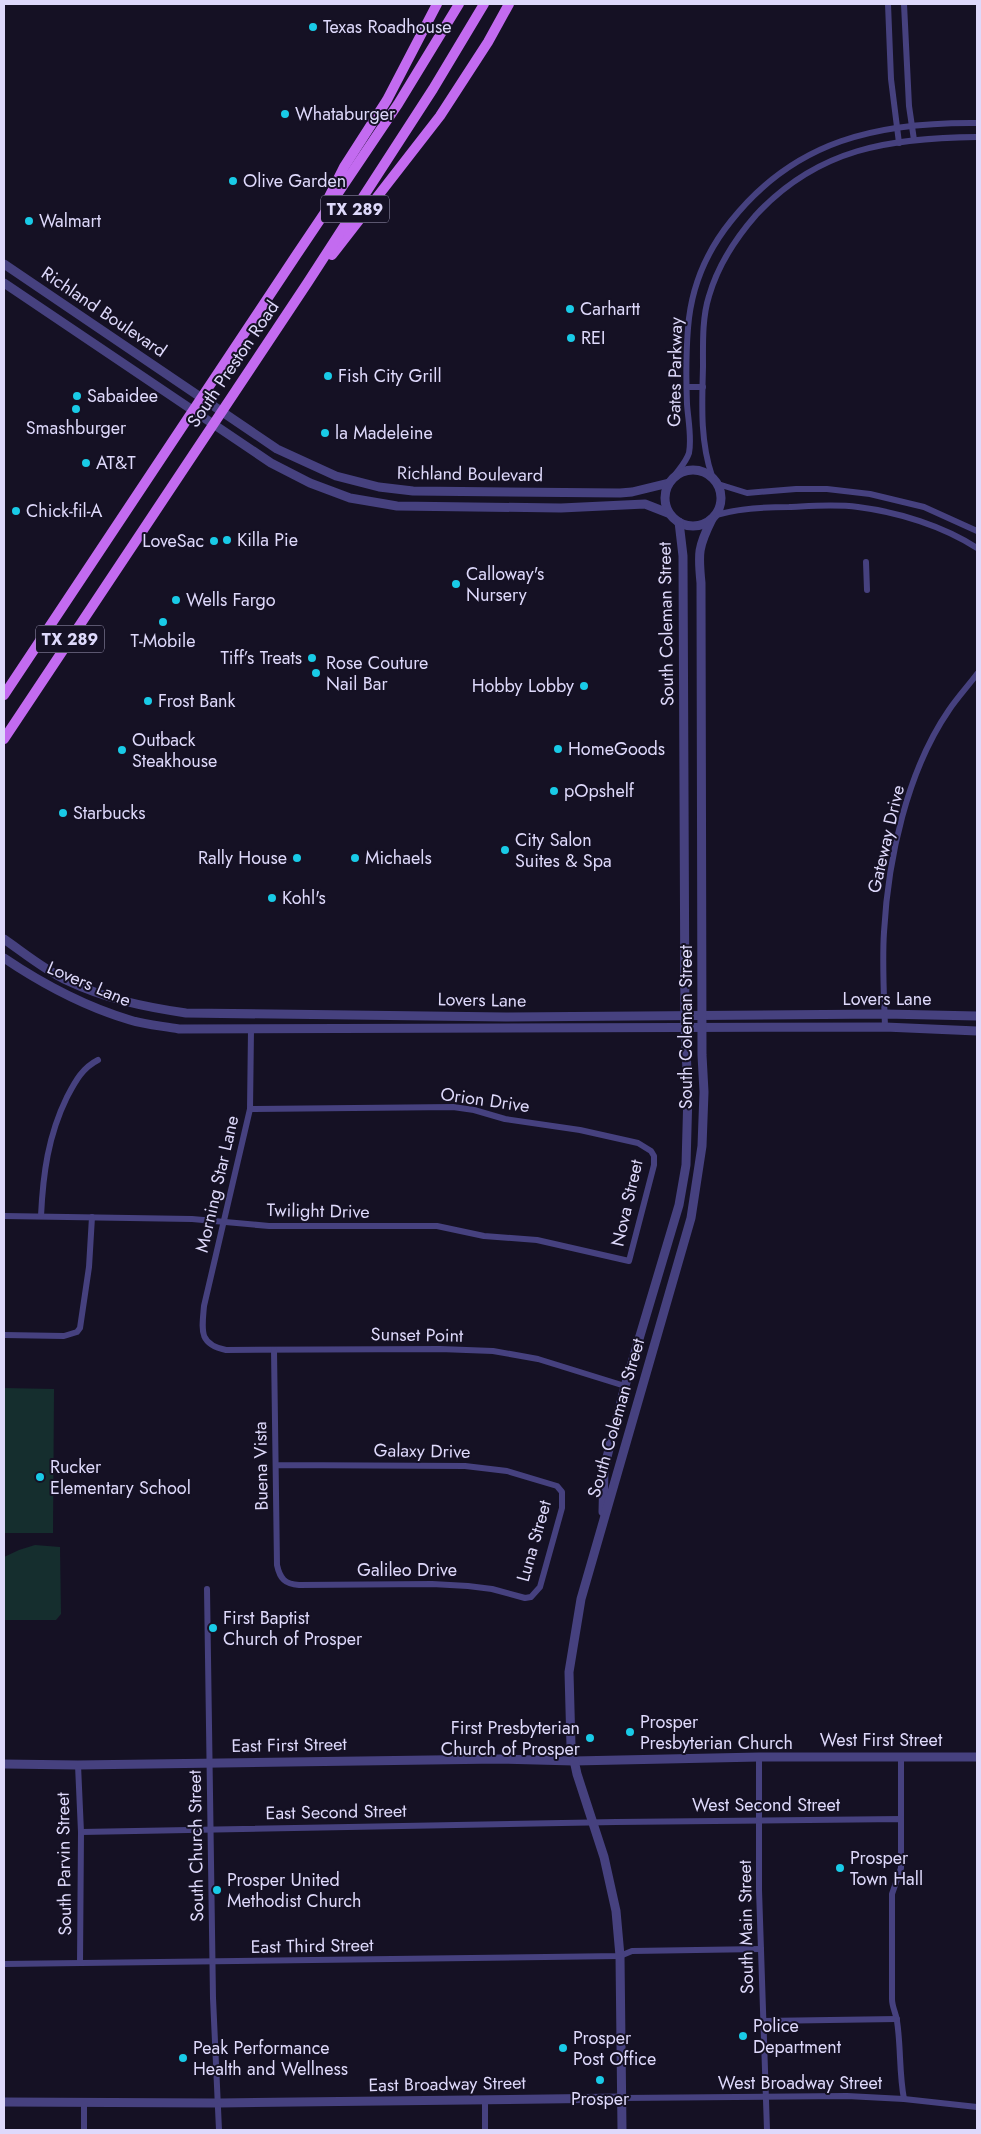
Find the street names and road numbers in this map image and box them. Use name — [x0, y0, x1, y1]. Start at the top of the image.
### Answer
road number: TX 289 — [321, 195, 389, 222]
street label: Richland Boulevard — [36, 260, 172, 364]
street label: South Preston Road — [181, 295, 285, 433]
street label: Gates Parkway — [661, 317, 689, 427]
street label: Richland Boulevard — [397, 460, 543, 488]
street label: South Coleman Street — [652, 541, 680, 706]
road number: TX 289 — [36, 626, 104, 652]
street label: Gateway Drive — [861, 782, 911, 896]
street label: South Coleman Street — [673, 944, 699, 1109]
street label: Lovers Lane — [43, 955, 135, 1013]
street label: Lovers Lane — [437, 986, 527, 1014]
street label: Lovers Lane — [843, 986, 931, 1012]
street label: Orion Drive — [439, 1081, 531, 1119]
street label: Morning Star Lane — [189, 1113, 245, 1255]
street label: Nova Street — [604, 1156, 650, 1249]
street label: Twilight Drive — [266, 1197, 370, 1225]
street label: Sunset Point — [370, 1321, 464, 1349]
street label: South Coleman Street — [581, 1335, 651, 1501]
street label: Buena Vista — [247, 1421, 275, 1511]
street label: Galaxy Drive — [373, 1437, 471, 1465]
street label: Luna Street — [510, 1497, 558, 1585]
street label: Galileo Drive — [357, 1557, 457, 1583]
street label: West First Street — [820, 1727, 943, 1753]
street label: East First Street — [231, 1731, 348, 1759]
street label: South Church Street — [182, 1769, 210, 1922]
street label: South Parvin Street — [50, 1791, 78, 1936]
street label: West Second Street — [692, 1792, 841, 1818]
street label: East Second Street — [265, 1798, 407, 1826]
street label: South Main Street — [732, 1859, 760, 1994]
street label: East Third Street — [250, 1932, 374, 1960]
street label: East Broadway Street — [368, 2070, 527, 2098]
street label: West Broadway Street — [718, 2070, 883, 2096]

